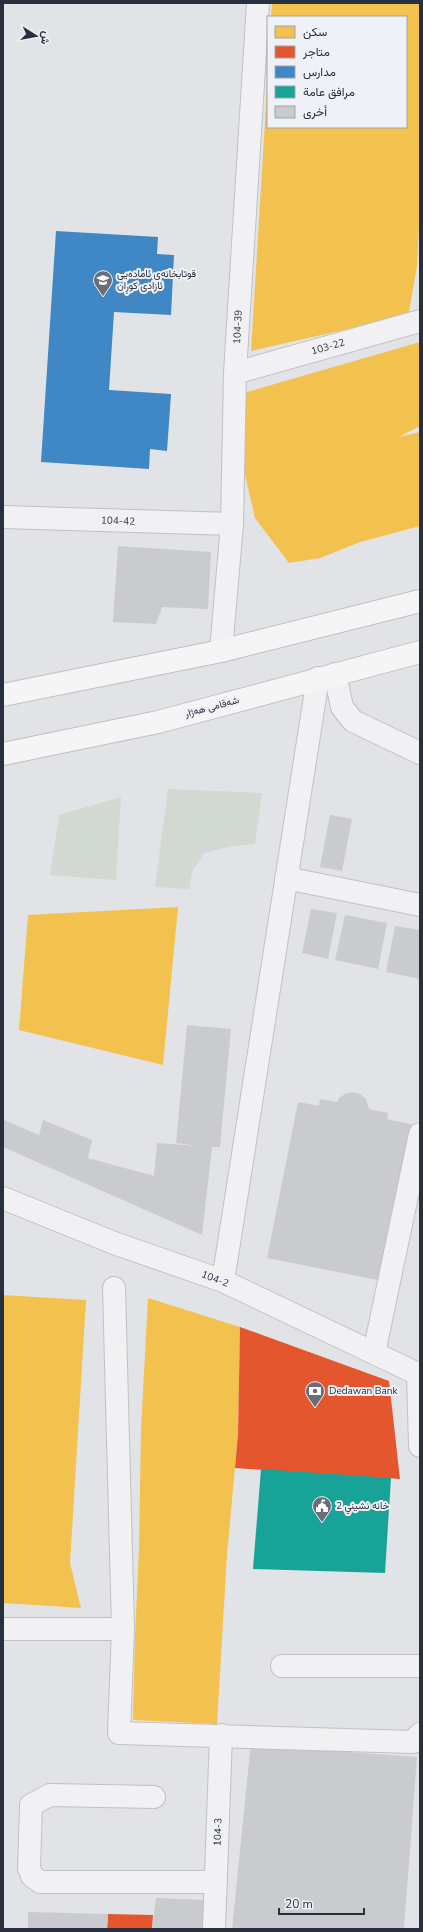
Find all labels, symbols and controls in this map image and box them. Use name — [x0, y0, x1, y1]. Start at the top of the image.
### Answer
north arrow — [16, 16, 56, 56]
legend — [267, 16, 407, 128]
text: سكن — [303, 24, 327, 40]
text: ش — [37, 30, 54, 46]
text: متاجر — [302, 44, 330, 60]
text: مدارس — [303, 64, 336, 80]
text: مرافق عامة — [303, 84, 355, 100]
text: أخرى — [303, 104, 327, 120]
place label: قوتابخانەی ئامادەیی ئازادی کوڕان — [117, 267, 196, 294]
school or university icon: قوتابخانەی ئامادەیی ئازادی کوڕان — [92, 269, 114, 297]
street label: 104-39 — [230, 310, 246, 344]
street label: 103-22 — [310, 336, 346, 358]
street label: 104-42 — [101, 513, 135, 529]
street label: شەقامی هەژار — [182, 693, 241, 721]
street label: 104-2 — [199, 1267, 231, 1291]
bank icon: Dedawan Bank — [304, 1380, 326, 1408]
place label: Dedawan Bank — [329, 1384, 398, 1398]
public building icon: خانه نشيني 2 — [311, 1495, 333, 1523]
place label: خانه نشيني 2 — [336, 1499, 390, 1514]
street label: 104-3 — [211, 1818, 225, 1846]
scale bar — [279, 1890, 364, 1916]
text: 20 m — [285, 1896, 313, 1912]

